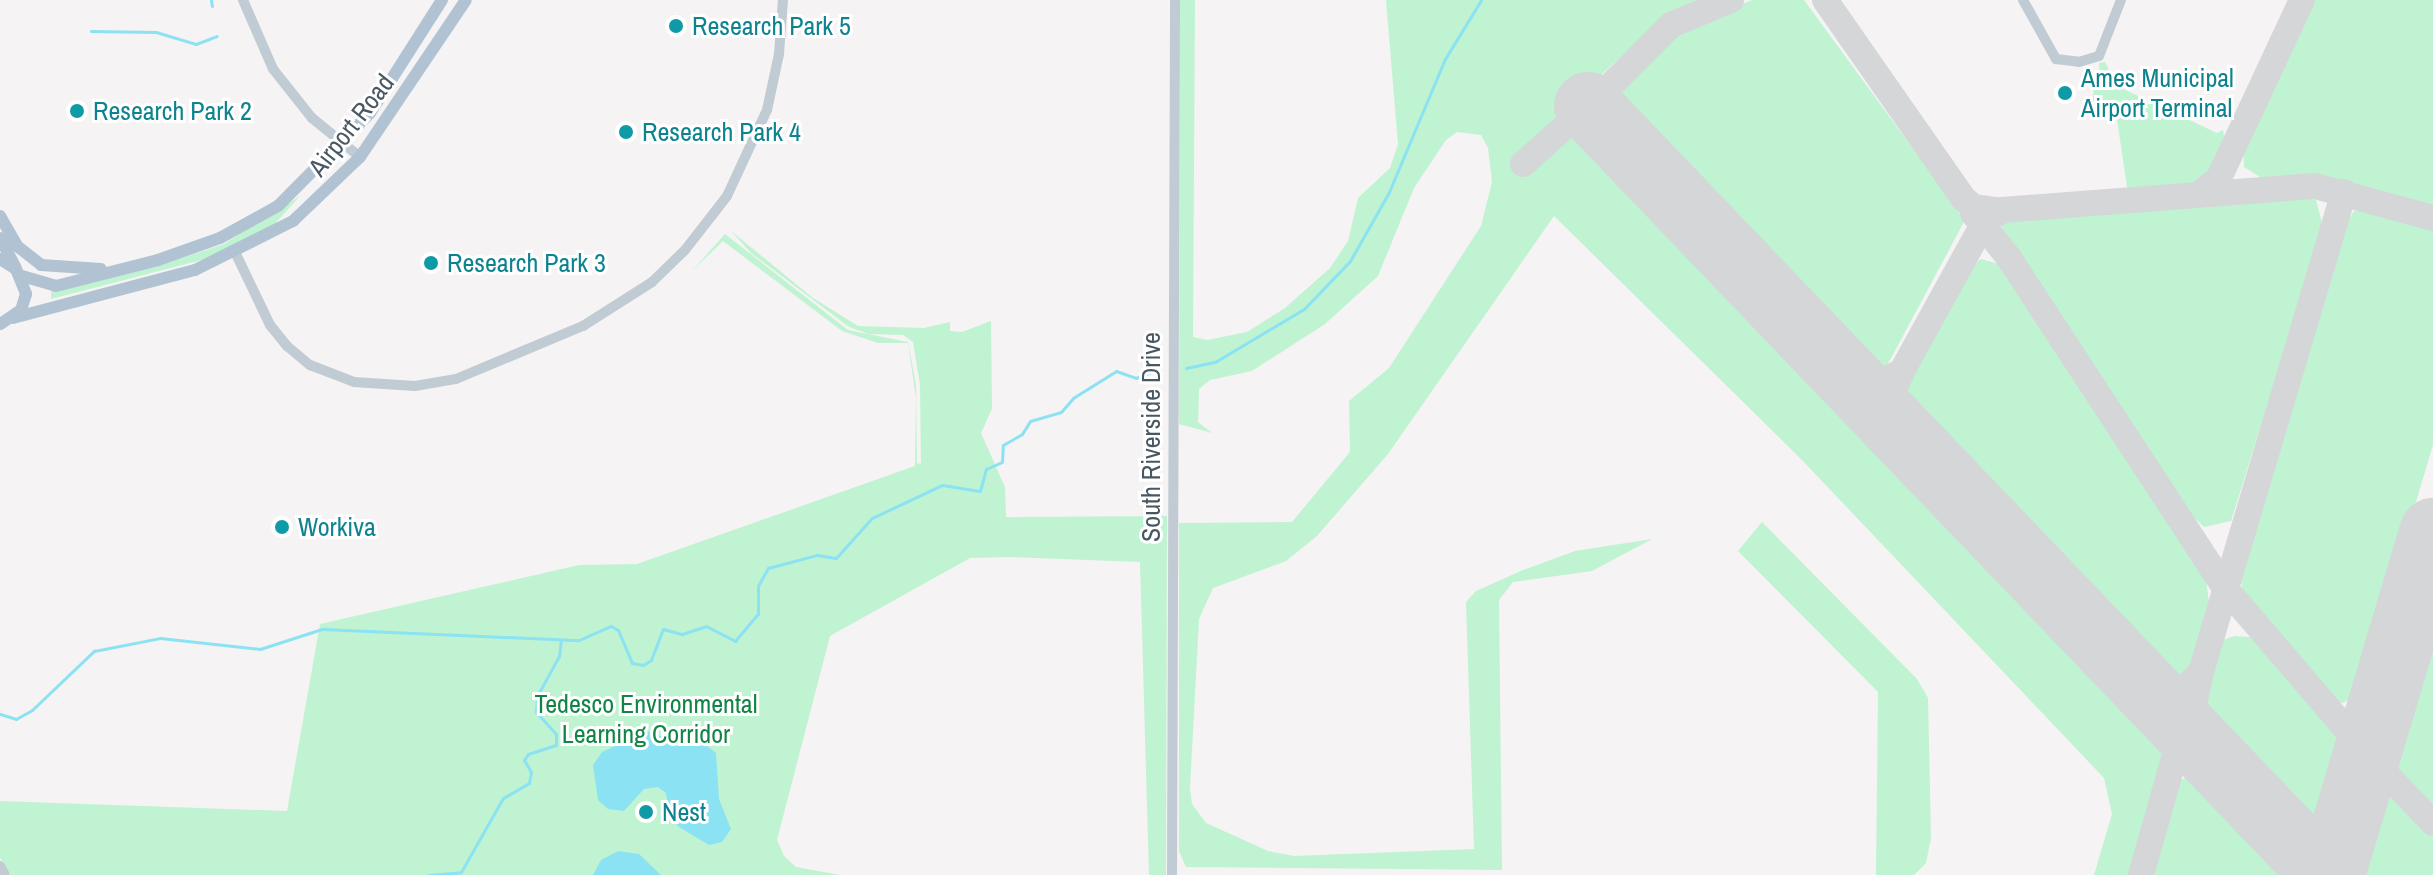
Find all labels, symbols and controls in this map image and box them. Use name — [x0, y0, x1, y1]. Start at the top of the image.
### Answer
place label: Research Park 5 — [692, 10, 851, 42]
marker: Research Park 5 — [667, 17, 685, 35]
place label: Ames Municipal Airport Terminal — [2081, 62, 2234, 124]
street label: Airport Road — [301, 68, 401, 182]
marker: Ames Municipal Airport Terminal — [2056, 84, 2074, 102]
place label: Research Park 2 — [93, 95, 252, 127]
marker: Research Park 2 — [68, 102, 86, 120]
place label: Research Park 4 — [642, 116, 801, 148]
marker: Research Park 4 — [617, 123, 635, 141]
place label: Research Park 3 — [447, 247, 606, 279]
marker: Research Park 3 — [422, 254, 440, 272]
street label: South Riverside Drive — [1135, 332, 1167, 542]
place label: Workiva — [298, 511, 376, 543]
marker: Workiva — [273, 518, 291, 536]
park label: Tedesco Environmental Learning Corridor — [535, 688, 757, 750]
place label: Nest — [662, 796, 706, 828]
marker: Nest — [637, 803, 655, 821]

